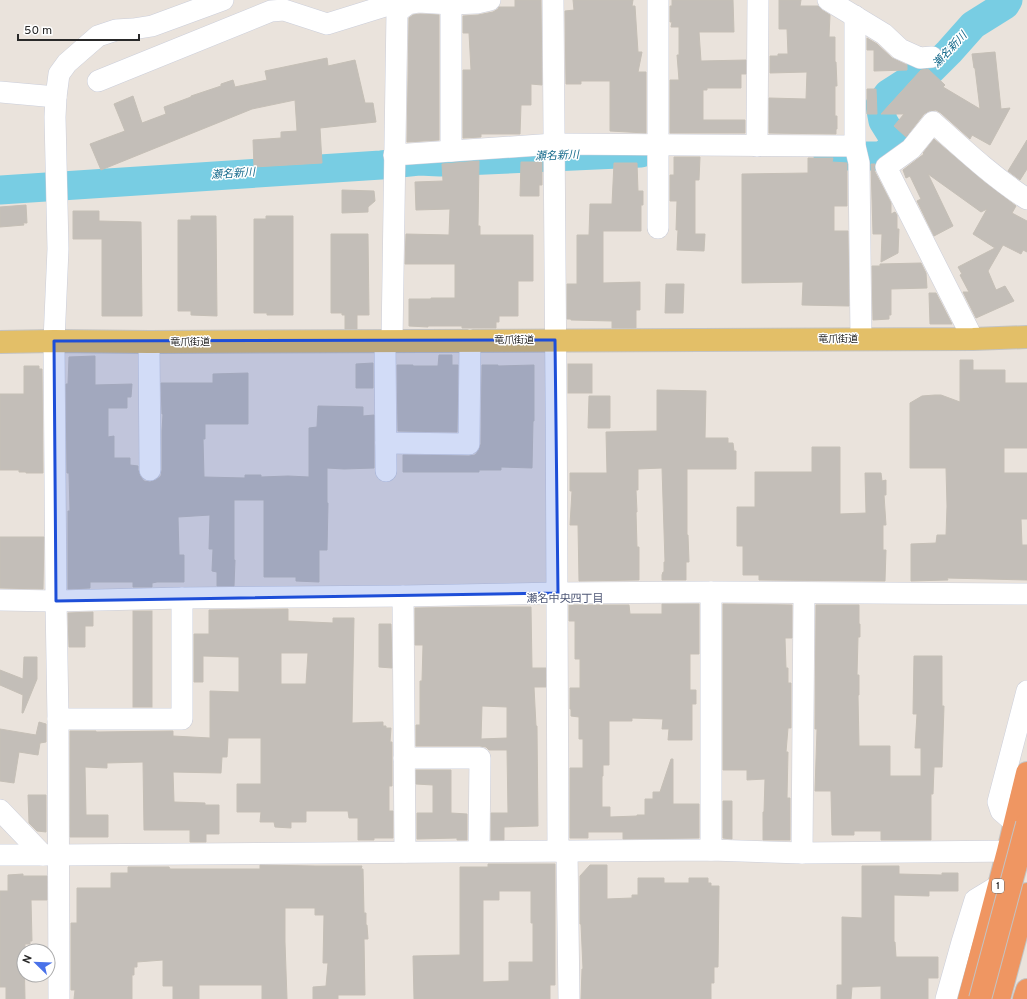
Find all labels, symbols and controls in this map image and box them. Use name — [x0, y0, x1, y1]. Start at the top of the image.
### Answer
scale bar — [18, 16, 139, 42]
text: 50 m — [24, 23, 52, 39]
water label: 瀬名新川 — [930, 28, 971, 71]
water label: 瀬名新川 — [535, 148, 580, 164]
water label: 瀬名新川 — [211, 165, 256, 183]
street label: 竜爪街道 — [818, 333, 858, 346]
street label: 竜爪街道 — [494, 334, 534, 347]
street label: 竜爪街道 — [170, 336, 210, 349]
district label: 瀬名中央四丁目 — [527, 592, 604, 606]
road number: 1 — [992, 879, 1004, 893]
north arrow — [16, 943, 56, 983]
text: N — [20, 953, 36, 966]

